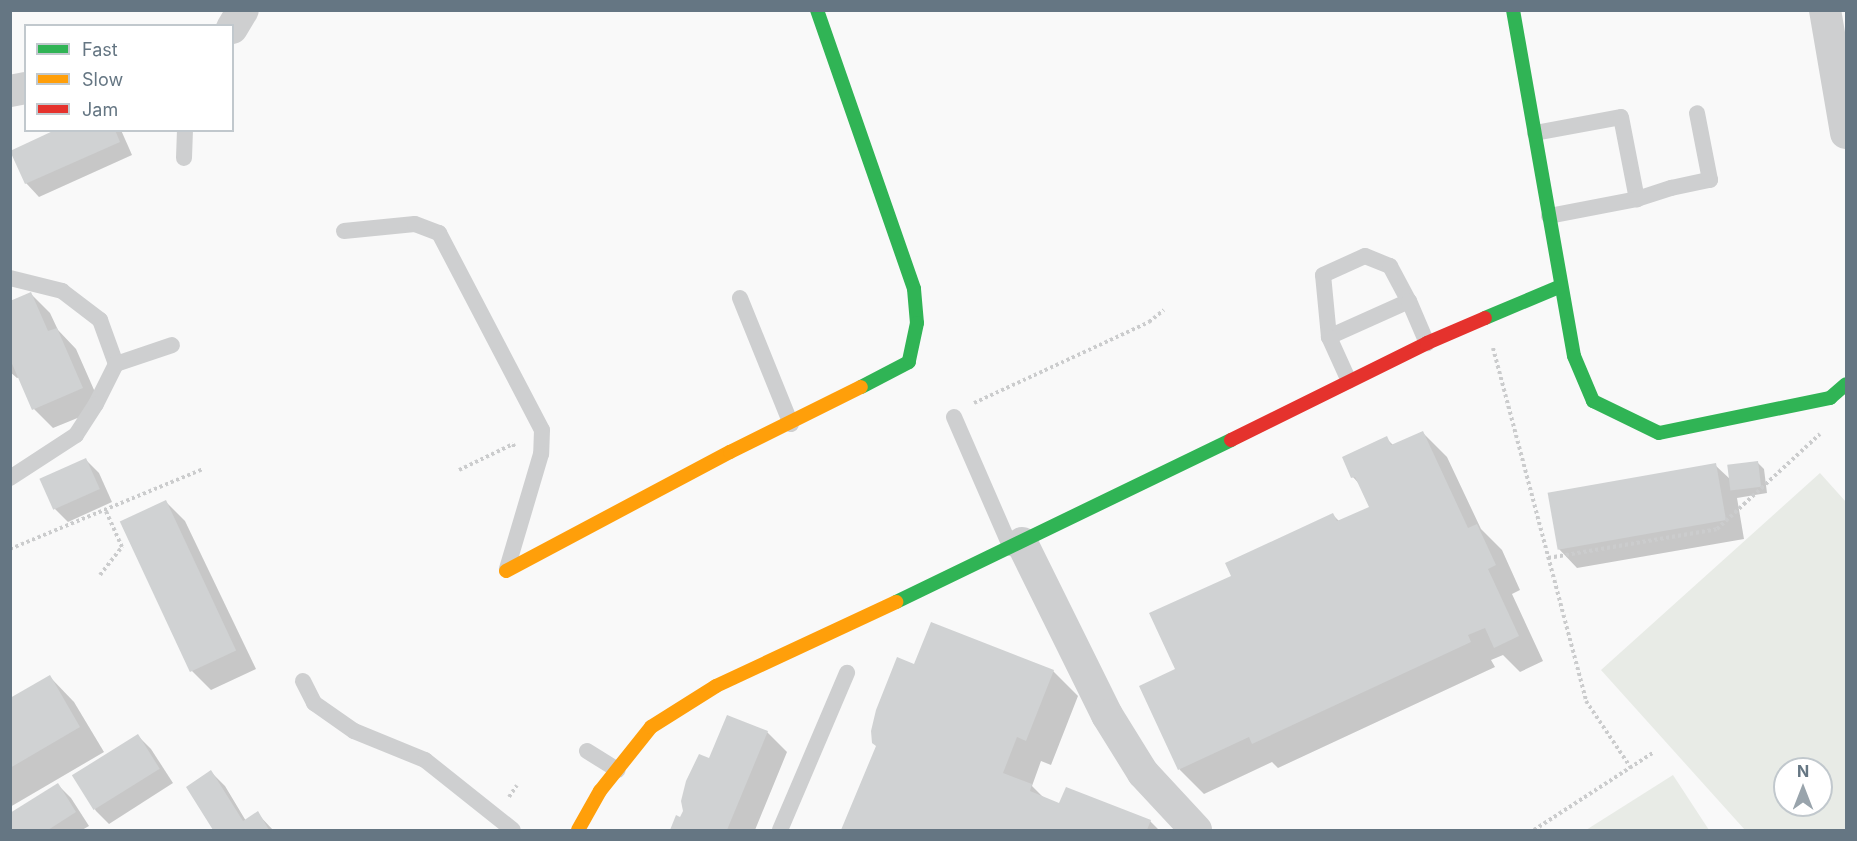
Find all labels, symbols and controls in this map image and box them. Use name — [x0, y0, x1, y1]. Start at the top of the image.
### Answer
legend — [24, 24, 234, 132]
text: Fast — [82, 39, 118, 60]
text: Slow — [82, 69, 123, 90]
text: Jam — [82, 99, 118, 120]
north arrow — [1773, 757, 1833, 817]
text: N — [1797, 761, 1809, 781]

